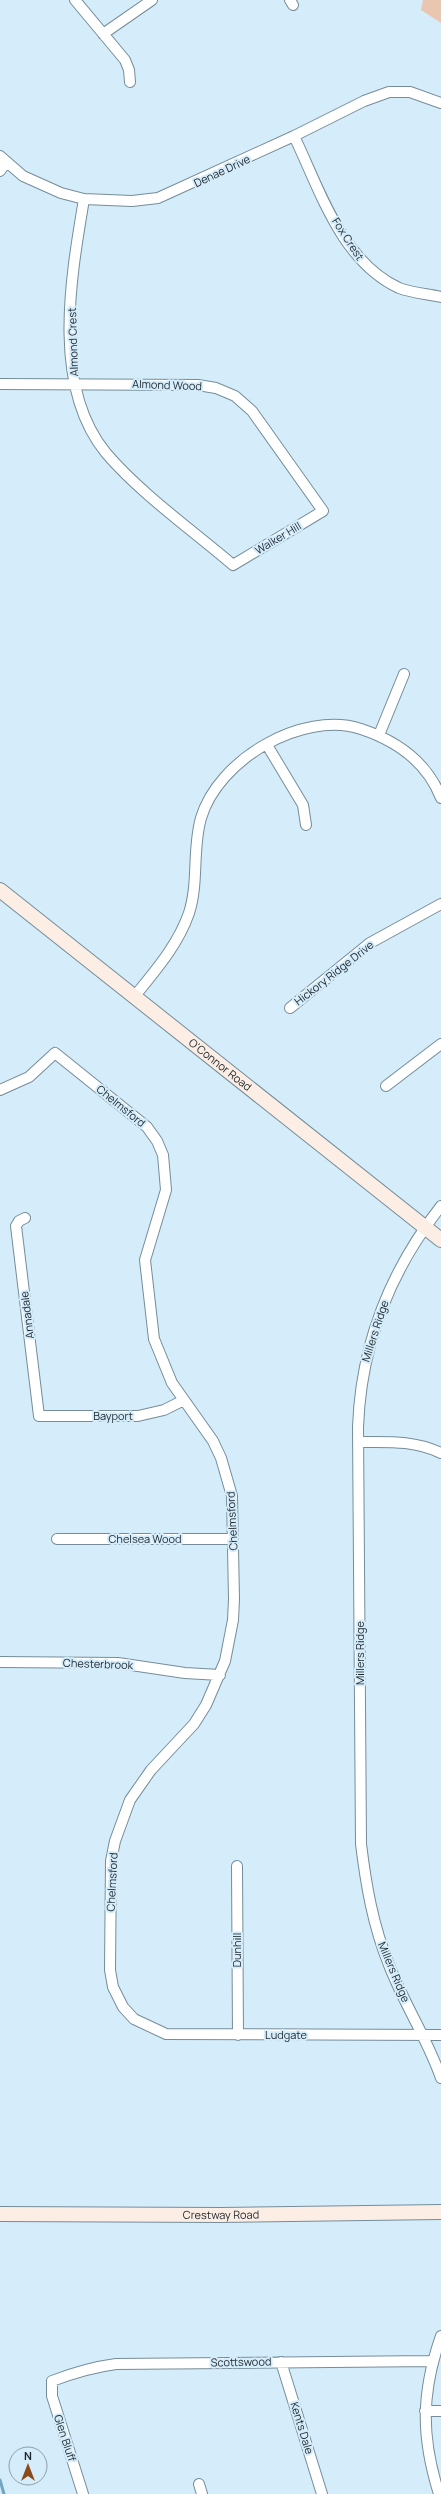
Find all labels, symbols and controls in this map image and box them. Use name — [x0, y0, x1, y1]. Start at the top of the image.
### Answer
street label: Denae Drive — [191, 151, 253, 190]
street label: Fox Crest — [329, 214, 368, 263]
street label: Almond Crest — [64, 307, 81, 377]
street label: Almond Wood — [132, 376, 202, 393]
street label: Walker Hill — [252, 518, 304, 557]
street label: Hickory Ridge Drive — [291, 937, 377, 1008]
street label: O'Connor Road — [186, 1035, 255, 1094]
street label: Chelmsford — [94, 1081, 149, 1130]
street label: Annadale — [16, 1290, 37, 1340]
street label: Millers Ridge — [357, 1298, 392, 1364]
street label: Bayport — [93, 1408, 133, 1423]
street label: Chelmsford — [222, 1491, 241, 1551]
street label: Chelsea Wood — [109, 1531, 181, 1546]
street label: Millers Ridge — [352, 1620, 367, 1685]
street label: Chesterbrook — [63, 1655, 134, 1672]
street label: Chelmsford — [102, 1852, 121, 1912]
street label: Dunhill — [229, 1933, 244, 1967]
street label: Millers Ridge — [375, 1939, 414, 2005]
street label: Ludgate — [265, 2027, 308, 2042]
street label: Crestway Road — [183, 2206, 259, 2222]
street label: Scottswood — [211, 2353, 271, 2370]
street label: Kents Dale — [287, 2400, 318, 2456]
street label: Glen Bluff — [51, 2412, 80, 2464]
north arrow — [8, 2446, 48, 2486]
text: N — [24, 2448, 32, 2463]

